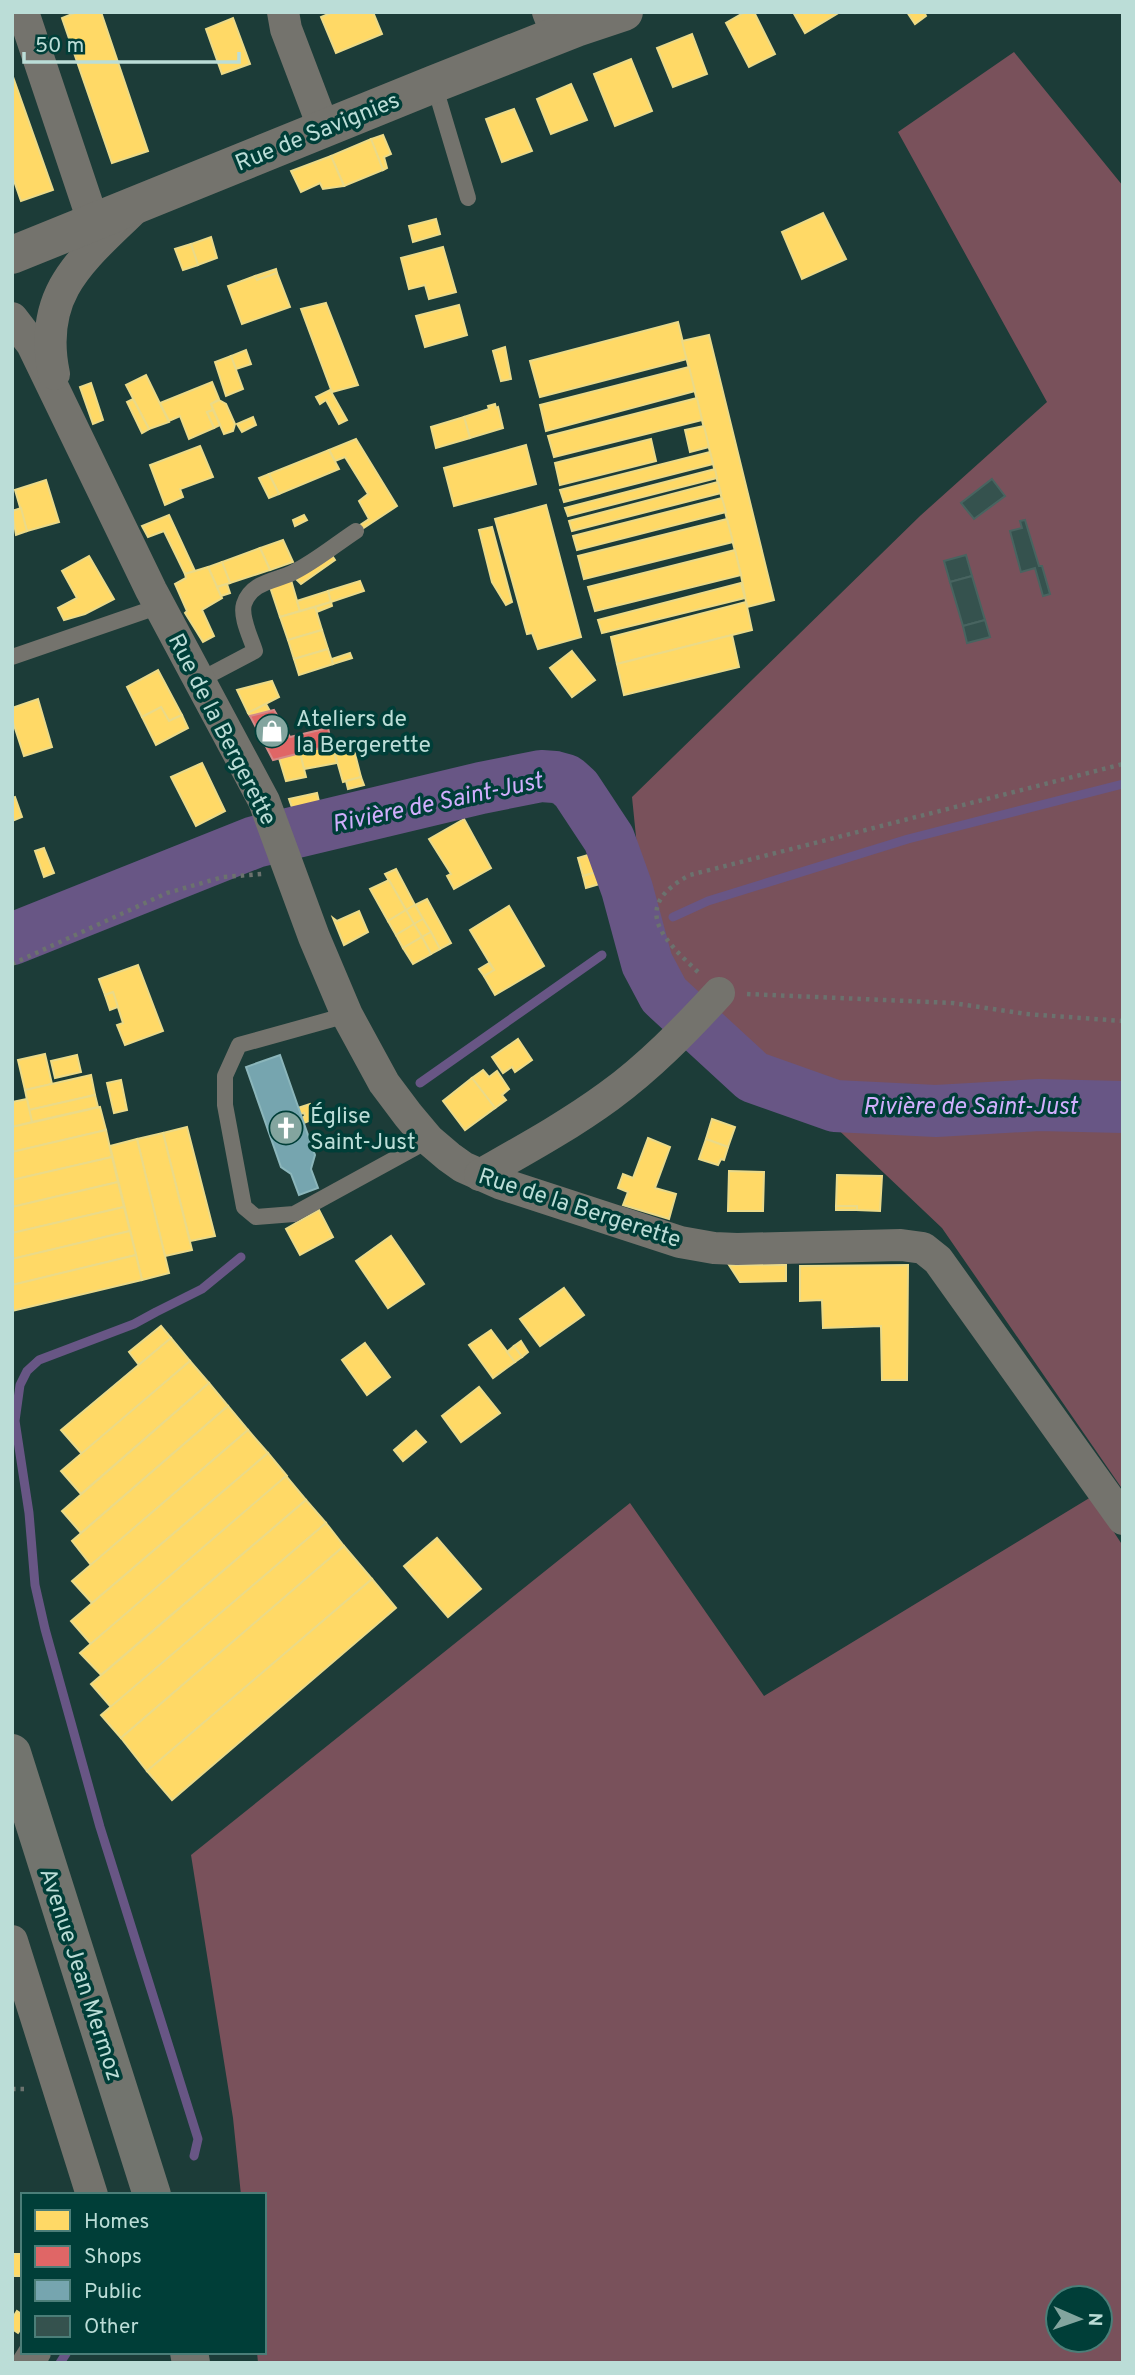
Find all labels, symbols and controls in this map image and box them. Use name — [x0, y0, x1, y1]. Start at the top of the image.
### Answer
scale bar — [24, 21, 240, 65]
text: 50 m — [35, 33, 84, 60]
street label: Rue de Savignies — [232, 87, 404, 179]
street label: Rue de la Bergerette — [160, 629, 282, 831]
place label: Ateliers de la Bergerette — [296, 706, 431, 761]
shop icon: Ateliers de la Bergerette — [253, 712, 291, 750]
water label: Rivière de Saint-Just — [329, 767, 547, 841]
water label: Rivière de Saint-Just — [863, 1093, 1079, 1123]
place label: Église Saint-Just — [310, 1102, 416, 1158]
church icon: Église Saint-Just — [267, 1109, 305, 1147]
street label: Rue de la Bergerette — [474, 1163, 684, 1256]
street label: Avenue Jean Mermoz — [32, 1865, 128, 2085]
legend — [21, 2193, 266, 2354]
text: Homes — [84, 2209, 149, 2236]
text: Shops — [84, 2244, 142, 2271]
text: Public — [84, 2279, 142, 2306]
north arrow — [1044, 2284, 1114, 2354]
text: N — [1082, 2312, 1106, 2327]
text: Other — [84, 2314, 139, 2341]

